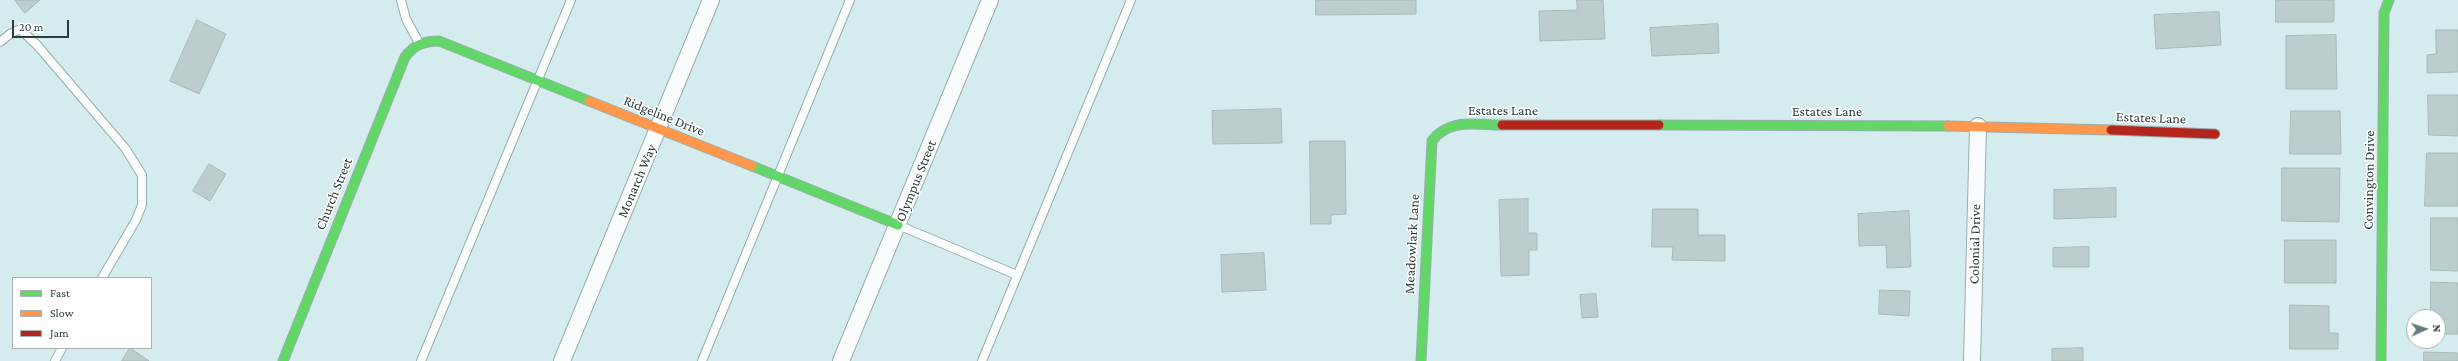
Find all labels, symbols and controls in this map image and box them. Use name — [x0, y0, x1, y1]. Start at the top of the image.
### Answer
scale bar — [14, 12, 71, 38]
text: 20 m — [19, 20, 43, 34]
street label: Ridgeline Drive — [621, 92, 707, 140]
street label: Estates Lane — [1468, 103, 1538, 119]
street label: Estates Lane — [1792, 104, 1862, 120]
street label: Estates Lane — [2116, 108, 2186, 128]
street label: Convington Drive — [2360, 130, 2378, 230]
street label: Olympus Street — [892, 138, 940, 224]
street label: Monarch Way — [614, 142, 660, 220]
street label: Church Street — [312, 155, 356, 233]
street label: Meadowlark Lane — [1401, 193, 1423, 295]
street label: Colonial Drive — [1966, 204, 1984, 284]
legend — [12, 277, 152, 349]
text: Fast — [50, 286, 70, 300]
text: Slow — [50, 306, 74, 320]
north arrow — [2406, 309, 2446, 349]
text: N — [2431, 324, 2443, 332]
text: Jam — [50, 326, 69, 340]

